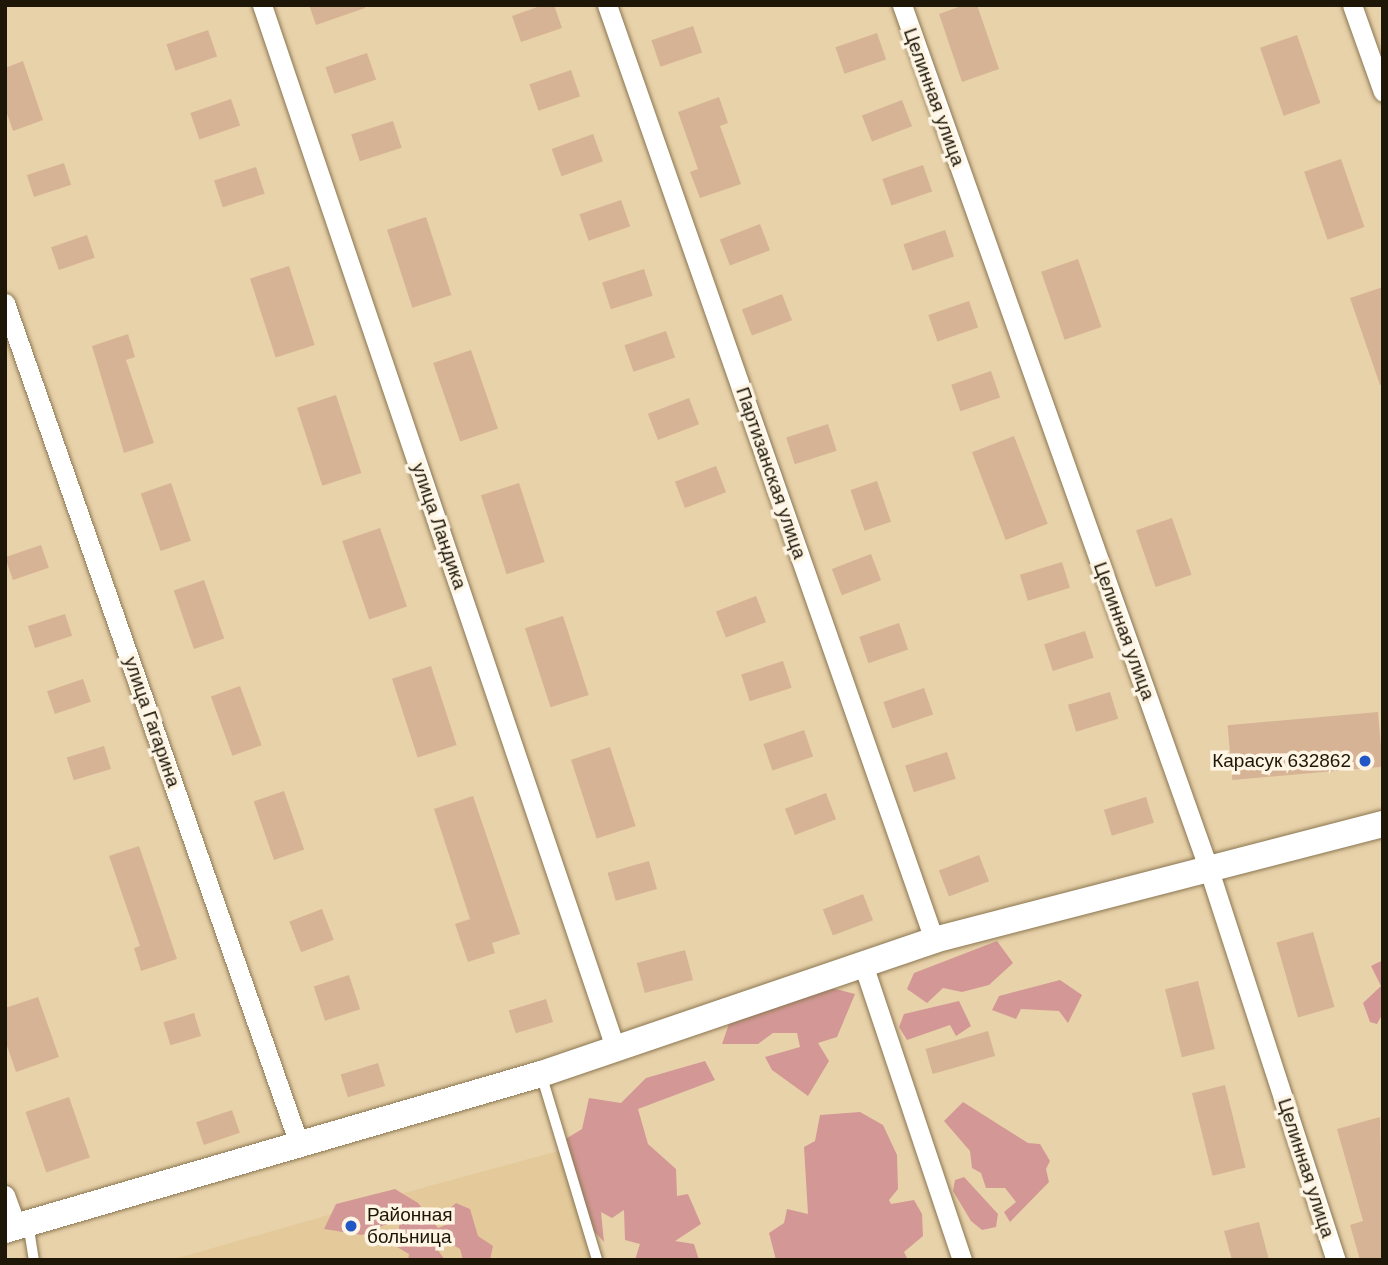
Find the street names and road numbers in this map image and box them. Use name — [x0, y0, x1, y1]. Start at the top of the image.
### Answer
street label: Целинная улица — [898, 25, 970, 169]
street label: Партизанская улица — [731, 384, 811, 562]
street label: улица Ландика — [407, 460, 471, 592]
street label: Целинная улица — [1088, 559, 1160, 703]
street label: улица Гагарина — [119, 654, 185, 790]
street label: Целинная улица — [1273, 1096, 1339, 1240]

